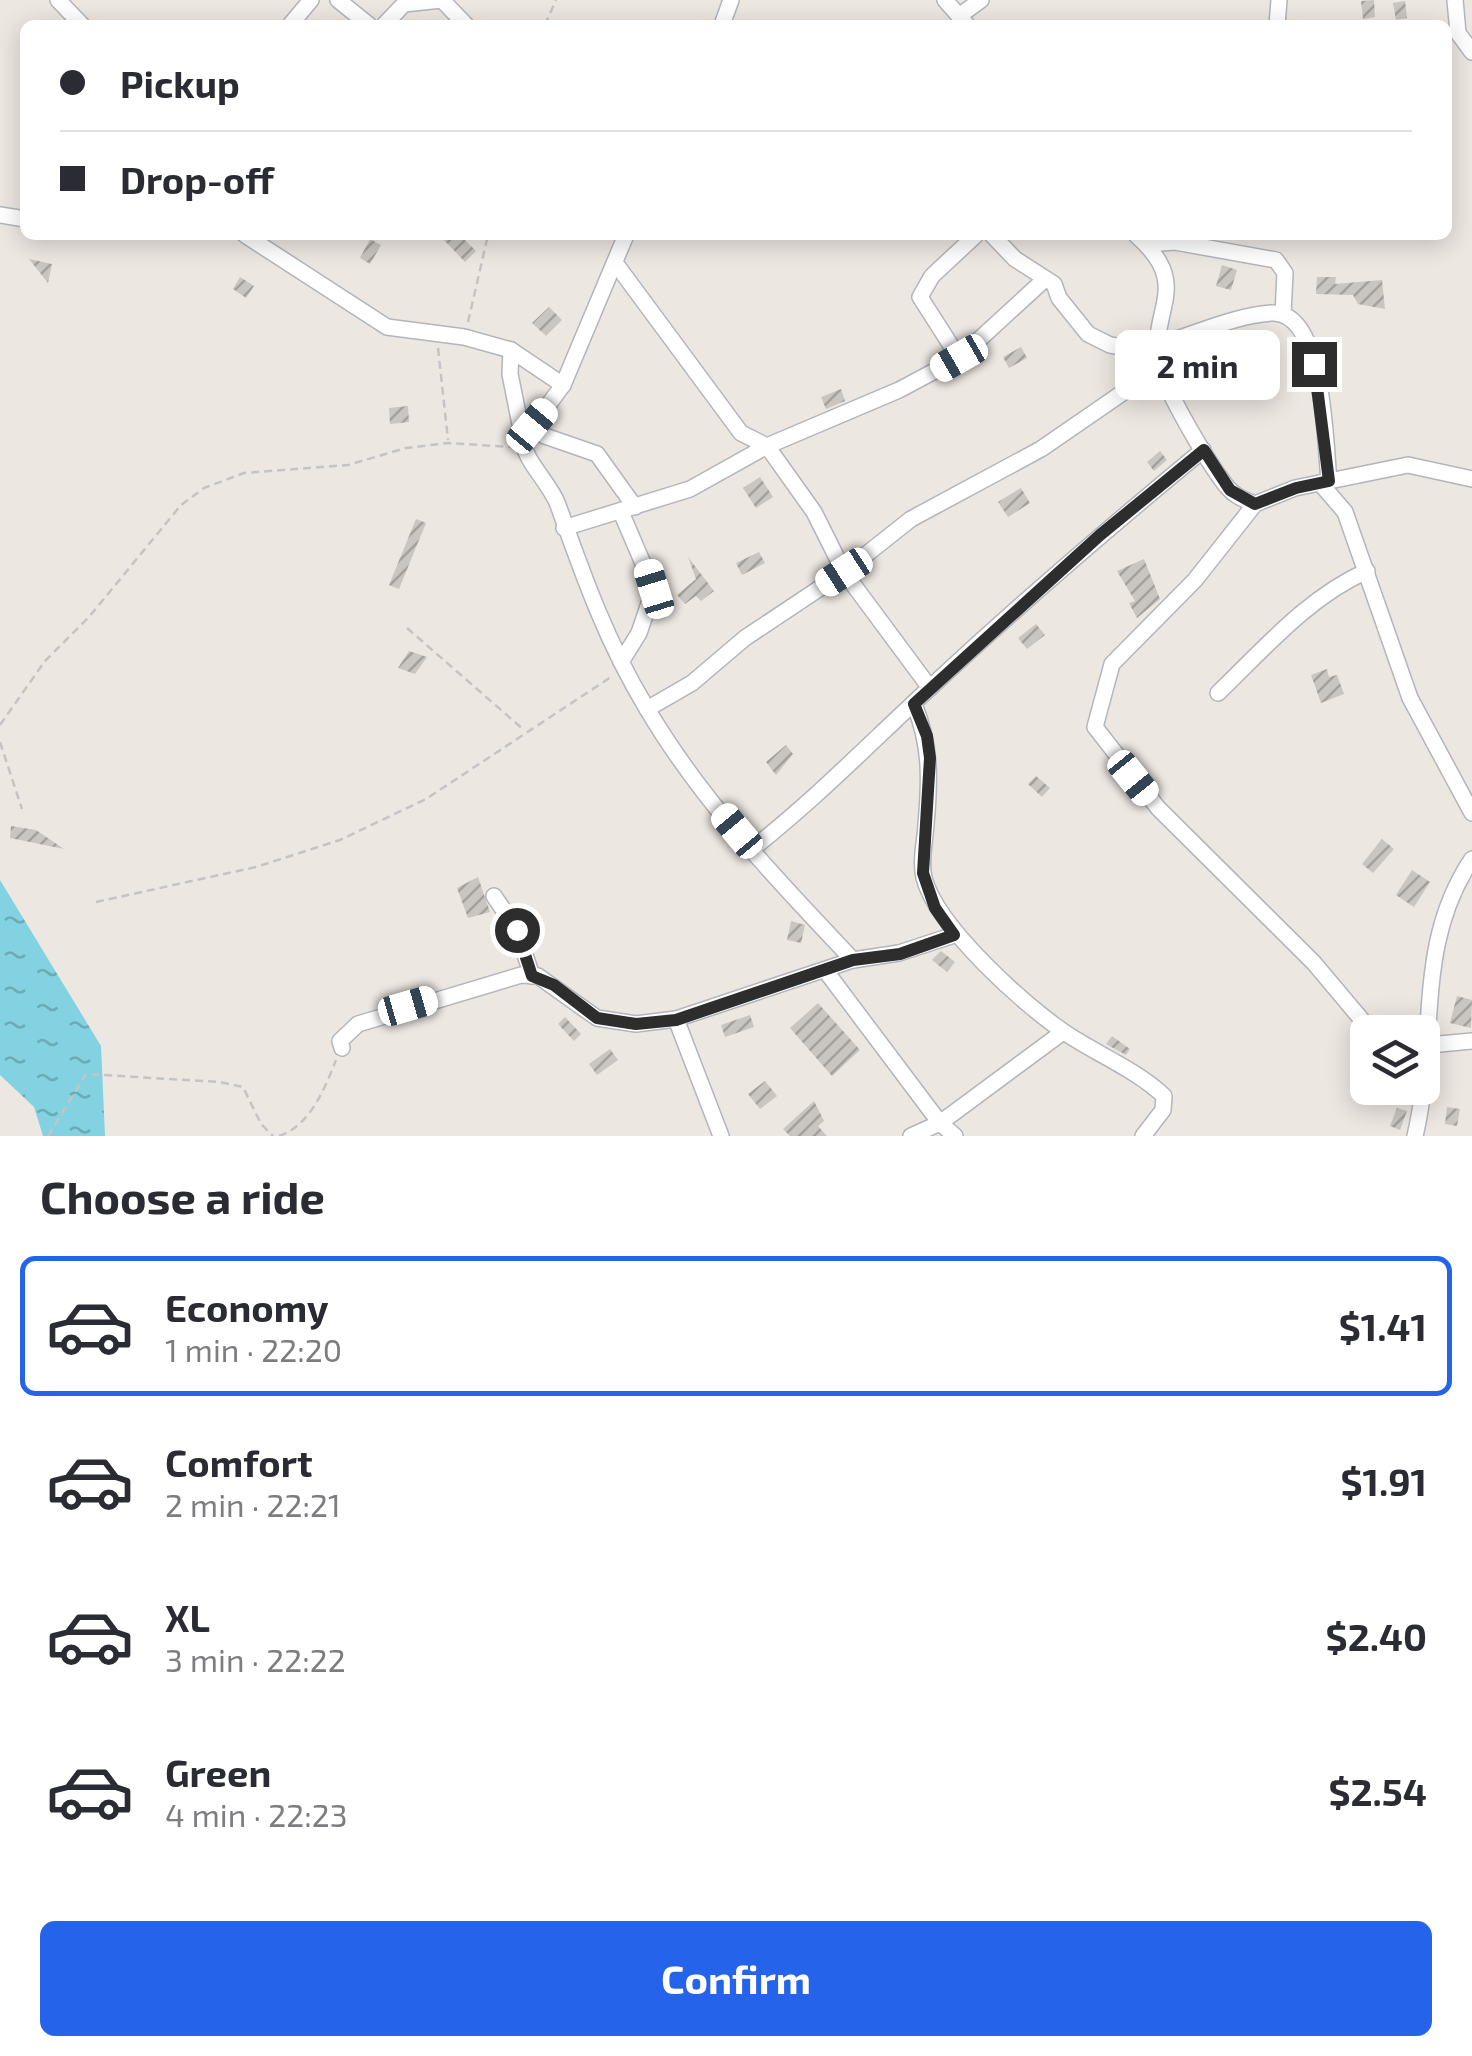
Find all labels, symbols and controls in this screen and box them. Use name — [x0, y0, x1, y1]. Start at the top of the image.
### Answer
text: Pickup — [120, 60, 240, 106]
text: Drop-off — [120, 156, 274, 202]
callout: 2 min — [1114, 329, 1279, 399]
car — [926, 330, 992, 386]
route end — [1292, 342, 1337, 387]
text: 2 min — [1157, 346, 1238, 384]
car — [501, 393, 563, 459]
car — [811, 543, 877, 601]
car — [631, 556, 677, 622]
car — [1102, 745, 1164, 811]
car — [706, 798, 768, 864]
route start — [495, 908, 540, 953]
car — [375, 983, 441, 1029]
map controls — [1350, 1015, 1440, 1105]
button: layers — [1350, 1015, 1440, 1105]
text: Choose a ride — [40, 1169, 325, 1223]
icon: car — [45, 1281, 135, 1371]
text: Economy — [165, 1284, 329, 1330]
text: $1.41 — [1339, 1303, 1427, 1349]
text: 1 min · 22:20 — [165, 1330, 342, 1368]
icon: car — [45, 1436, 135, 1526]
text: Comfort — [165, 1439, 313, 1485]
text: $1.91 — [1340, 1458, 1427, 1504]
text: 2 min · 22:21 — [165, 1485, 341, 1523]
icon: car — [45, 1591, 135, 1681]
text: XL — [165, 1594, 210, 1640]
text: $2.40 — [1326, 1613, 1427, 1659]
text: 3 min · 22:22 — [165, 1640, 346, 1678]
icon: car — [45, 1746, 135, 1836]
text: Green — [165, 1749, 271, 1795]
text: $2.54 — [1328, 1768, 1427, 1814]
text: 4 min · 22:23 — [165, 1795, 348, 1833]
button: Confirm — [40, 1921, 1432, 2036]

